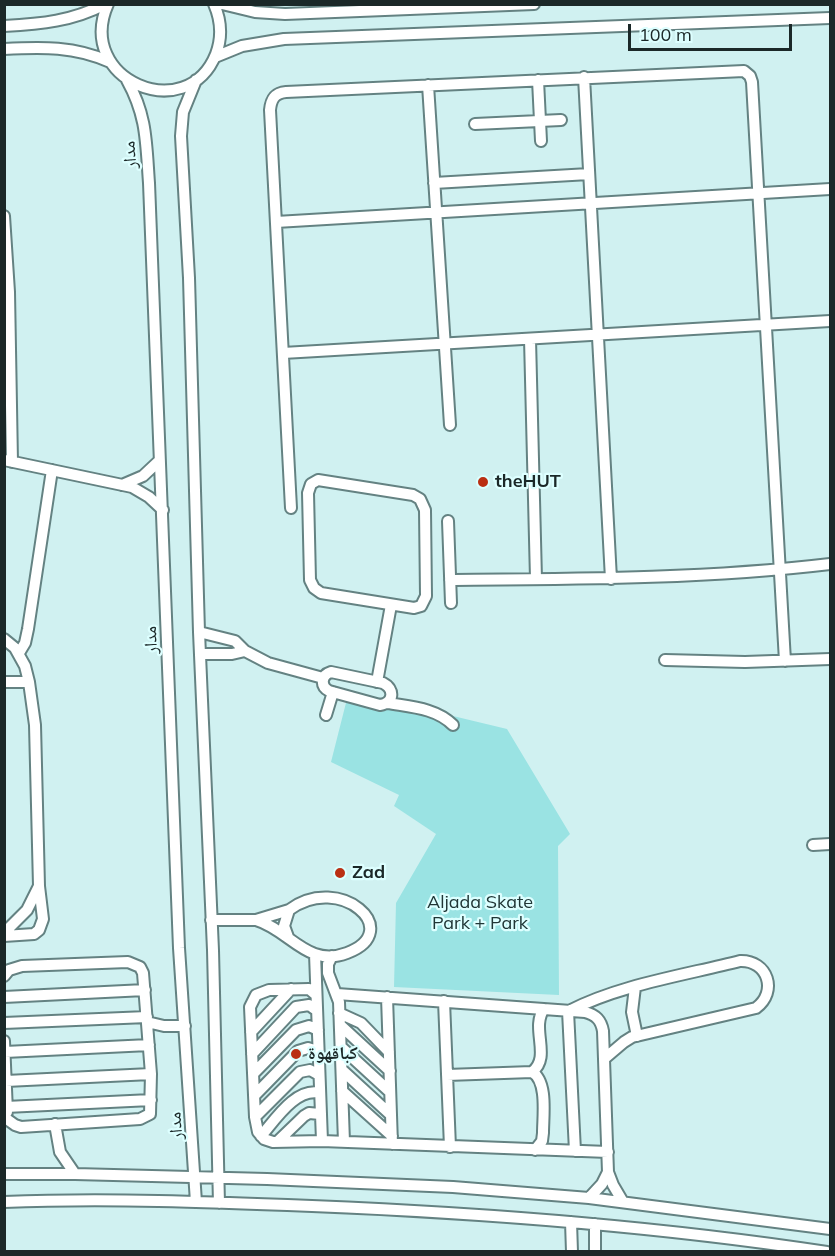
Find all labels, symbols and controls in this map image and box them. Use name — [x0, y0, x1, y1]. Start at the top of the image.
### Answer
scale bar — [631, 12, 794, 50]
text: 100 m — [639, 23, 692, 46]
street label: مدار — [118, 140, 142, 170]
place label: theHUT — [495, 471, 561, 493]
marker: theHUT — [476, 475, 490, 489]
street label: مدار — [140, 626, 162, 654]
place label: Zad — [352, 862, 385, 884]
marker: Zad — [333, 866, 347, 880]
park label: Aljada Skate Park + Park — [427, 892, 533, 934]
place label: كباقهوة — [308, 1043, 358, 1065]
marker: كباقهوة — [289, 1047, 303, 1061]
street label: مدار — [164, 1111, 188, 1141]

